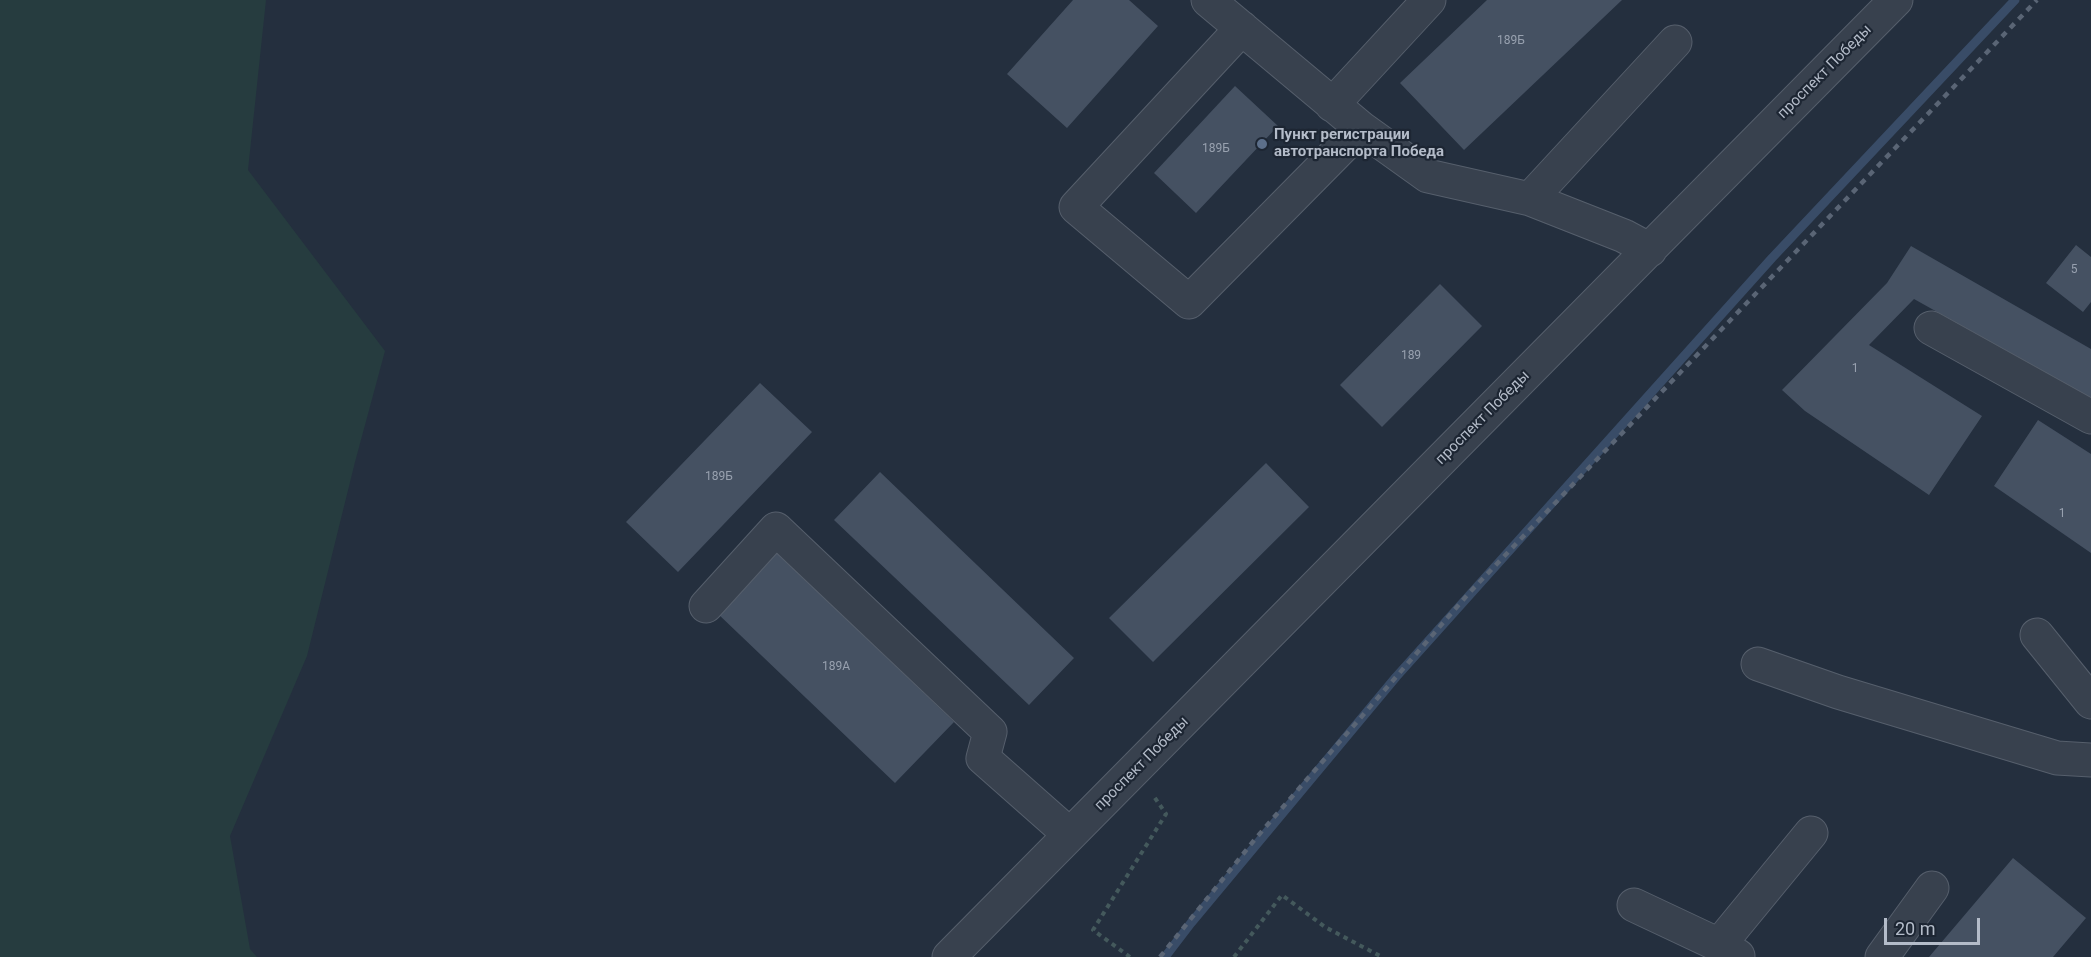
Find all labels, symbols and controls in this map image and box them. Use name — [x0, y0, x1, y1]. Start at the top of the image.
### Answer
street label: проспект Победы — [1774, 21, 1876, 123]
house number: 189Б — [1497, 34, 1525, 48]
place label: Пункт регистрации автотранспорта Победа — [1274, 126, 1444, 161]
marker: Пункт регистрации автотранспорта Победа — [1255, 137, 1269, 151]
house number: 189Б — [1202, 142, 1230, 156]
house number: 5 — [2071, 263, 2077, 277]
house number: 189 — [1401, 349, 1421, 363]
house number: 1 — [1852, 362, 1858, 376]
street label: проспект Победы — [1432, 367, 1534, 469]
house number: 189Б — [705, 470, 733, 484]
house number: 1 — [2059, 507, 2065, 521]
house number: 189А — [822, 660, 850, 674]
street label: проспект Победы — [1091, 713, 1193, 815]
scale bar — [1887, 906, 1983, 944]
text: 20 m — [1895, 918, 1935, 939]

